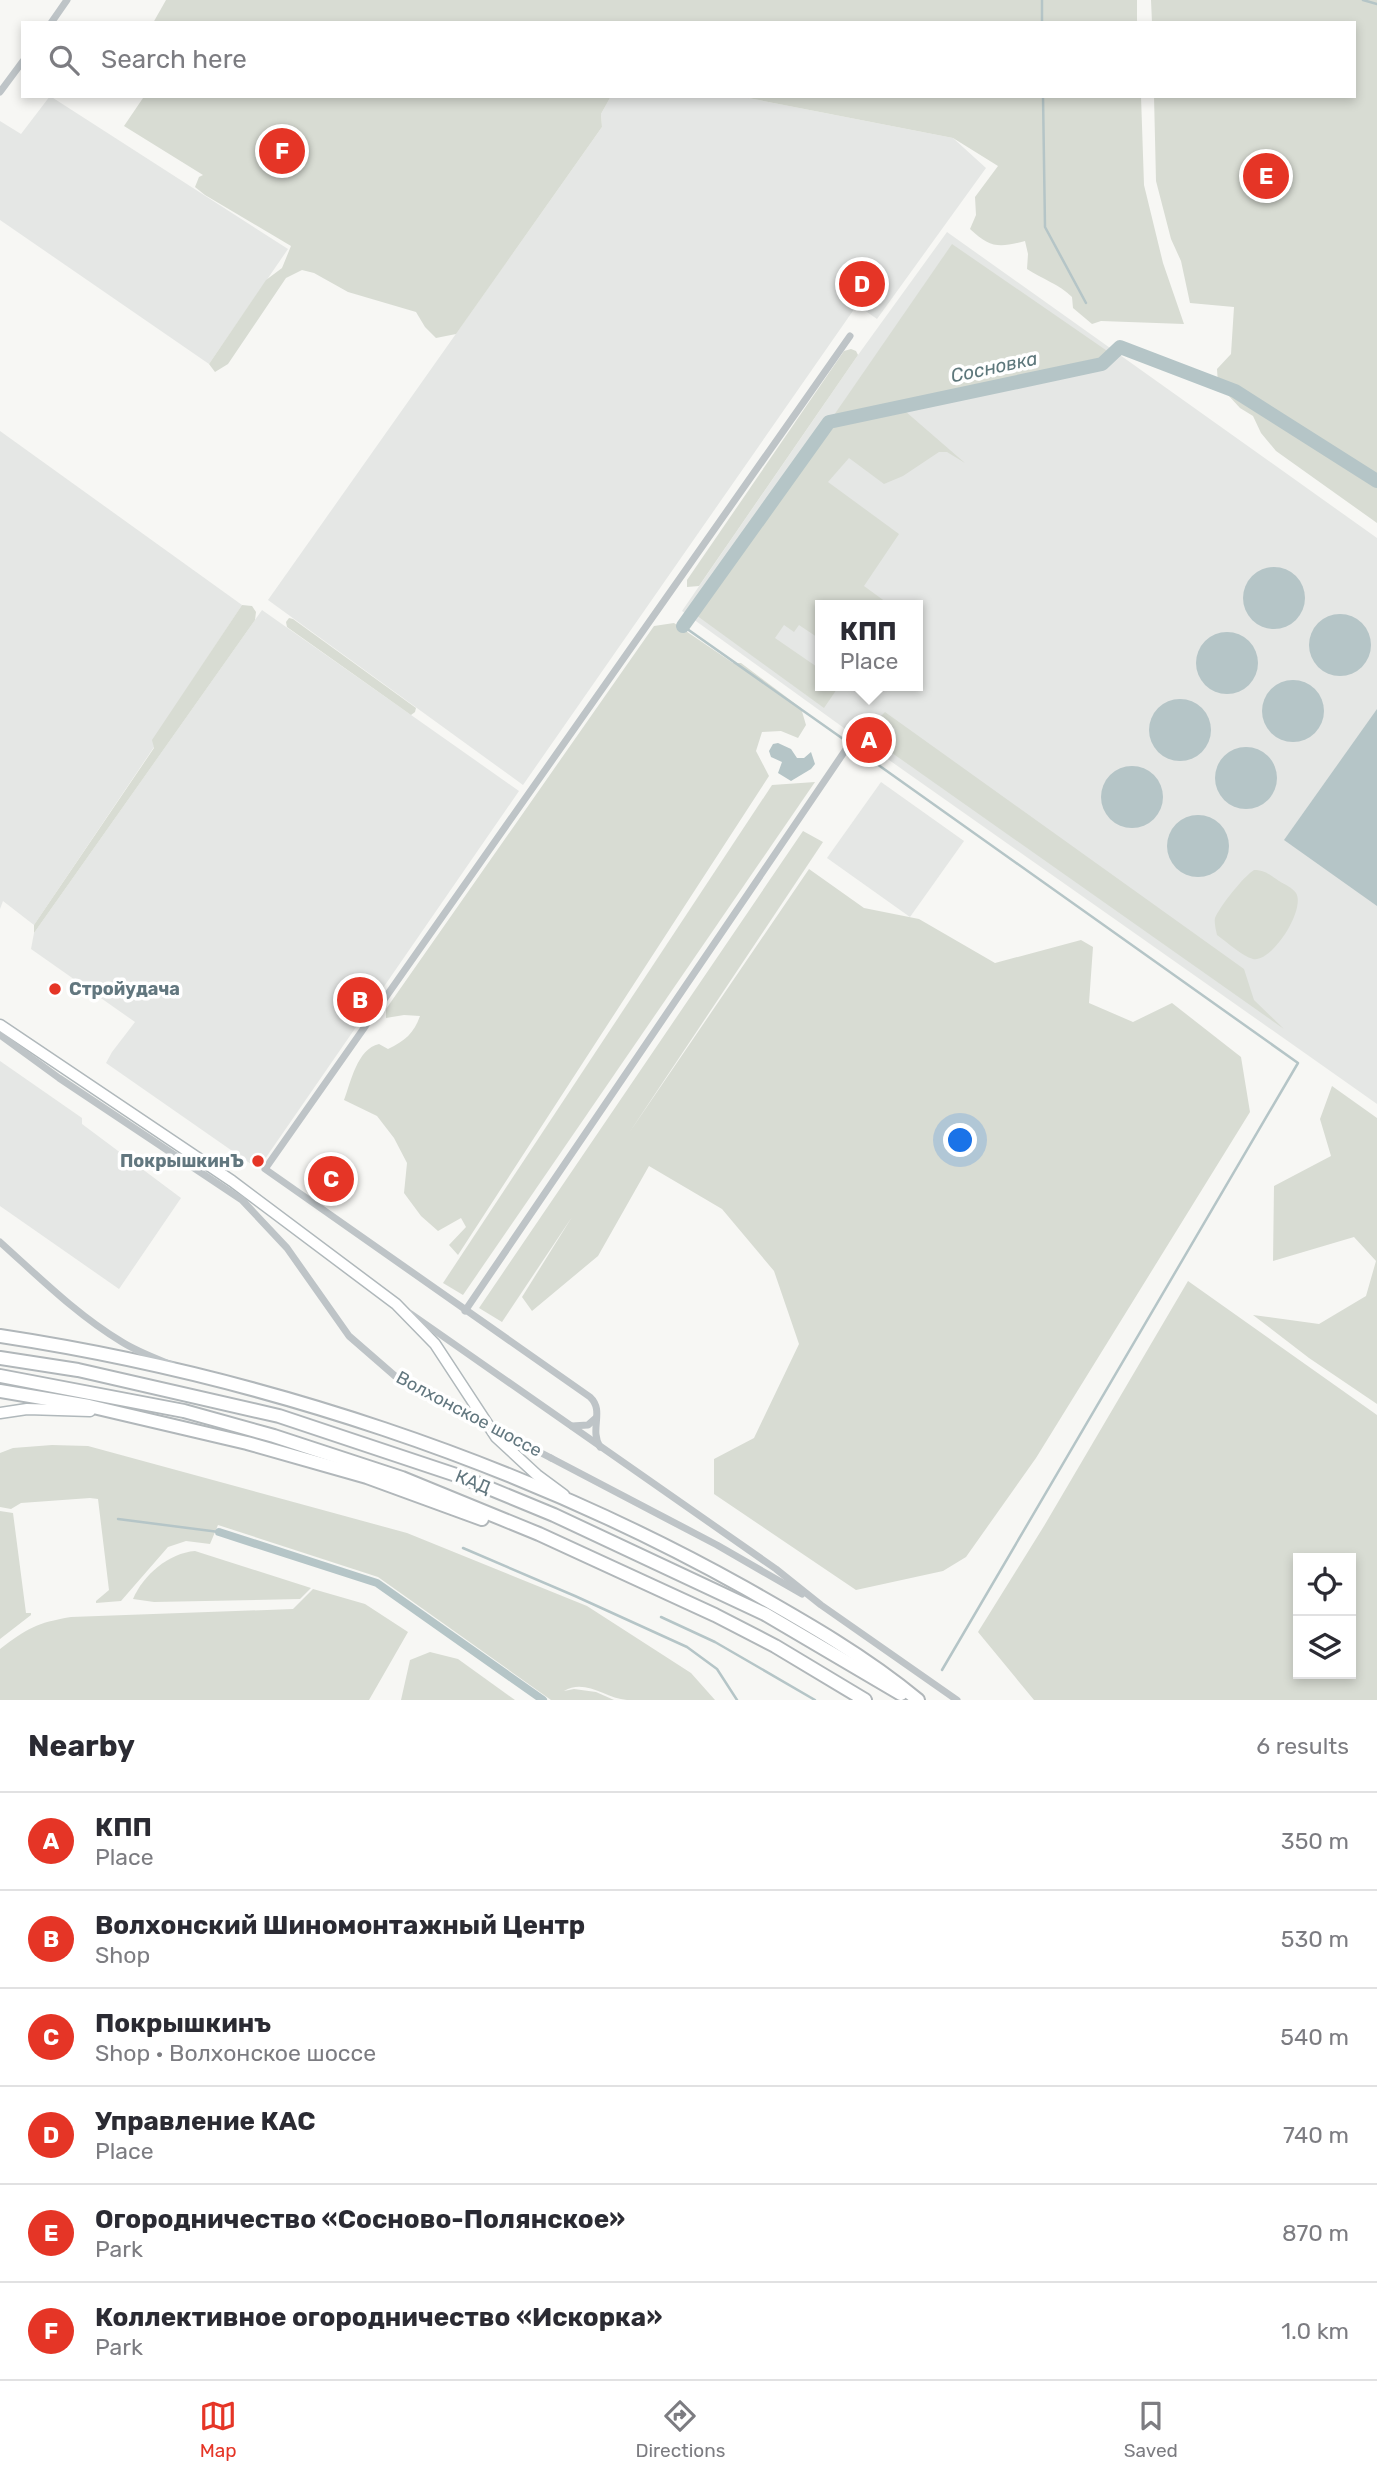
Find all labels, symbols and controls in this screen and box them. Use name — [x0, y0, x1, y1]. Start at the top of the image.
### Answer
search box — [21, 21, 1356, 98]
icon: search — [45, 41, 83, 79]
text: Search here — [101, 44, 247, 75]
pin: F — [259, 125, 305, 177]
pin: E — [1243, 150, 1289, 202]
pin: D — [839, 258, 885, 310]
water label: Сосновка — [948, 347, 1040, 387]
popup — [815, 600, 923, 691]
text: КПП — [840, 616, 897, 647]
text: Place — [840, 647, 898, 675]
pin: A — [846, 714, 892, 766]
pin: B — [337, 974, 383, 1026]
place label: Стройудача — [69, 978, 180, 1000]
marker: Стройудача — [47, 981, 63, 997]
your location — [943, 1123, 977, 1157]
place label: ПокрышкинЪ — [120, 1150, 244, 1172]
marker: ПокрышкинЪ — [250, 1153, 266, 1169]
pin: C — [308, 1153, 354, 1205]
street label: Волхонское шоссе — [392, 1366, 546, 1462]
street label: КАД — [452, 1465, 494, 1499]
map controls — [1293, 1553, 1356, 1679]
button: locate — [1293, 1553, 1356, 1616]
button: layers — [1293, 1616, 1356, 1679]
text: Nearby — [28, 1728, 135, 1764]
text: 6 results — [1256, 1732, 1349, 1760]
text: КПП — [95, 1812, 152, 1843]
text: A — [43, 1827, 59, 1855]
text: 350 m — [1281, 1827, 1349, 1855]
text: Place — [95, 1843, 154, 1871]
text: Волхонский Шиномонтажный Центр — [95, 1910, 585, 1941]
text: B — [43, 1925, 59, 1953]
text: 530 m — [1281, 1925, 1349, 1953]
text: Shop — [95, 1941, 150, 1969]
text: Покрышкинъ — [95, 2008, 271, 2039]
text: C — [43, 2023, 59, 2051]
text: 540 m — [1280, 2023, 1349, 2051]
text: Shop · Волхонское шоссе — [95, 2039, 376, 2067]
text: Управление КАС — [95, 2106, 316, 2137]
text: D — [43, 2121, 59, 2149]
text: 740 m — [1283, 2121, 1349, 2149]
text: Place — [95, 2137, 154, 2165]
text: Огородничество «Сосново-Полянское» — [95, 2204, 625, 2235]
text: E — [44, 2219, 58, 2247]
text: 870 m — [1282, 2219, 1349, 2247]
text: Park — [95, 2235, 143, 2263]
text: Коллективное огородничество «Искорка» — [95, 2302, 662, 2333]
text: F — [44, 2317, 58, 2345]
text: 1.0 km — [1281, 2317, 1349, 2345]
text: Park — [95, 2333, 143, 2361]
tab: Map — [199, 2397, 237, 2462]
tab: Directions — [635, 2397, 725, 2462]
tab: Saved — [1124, 2397, 1178, 2462]

